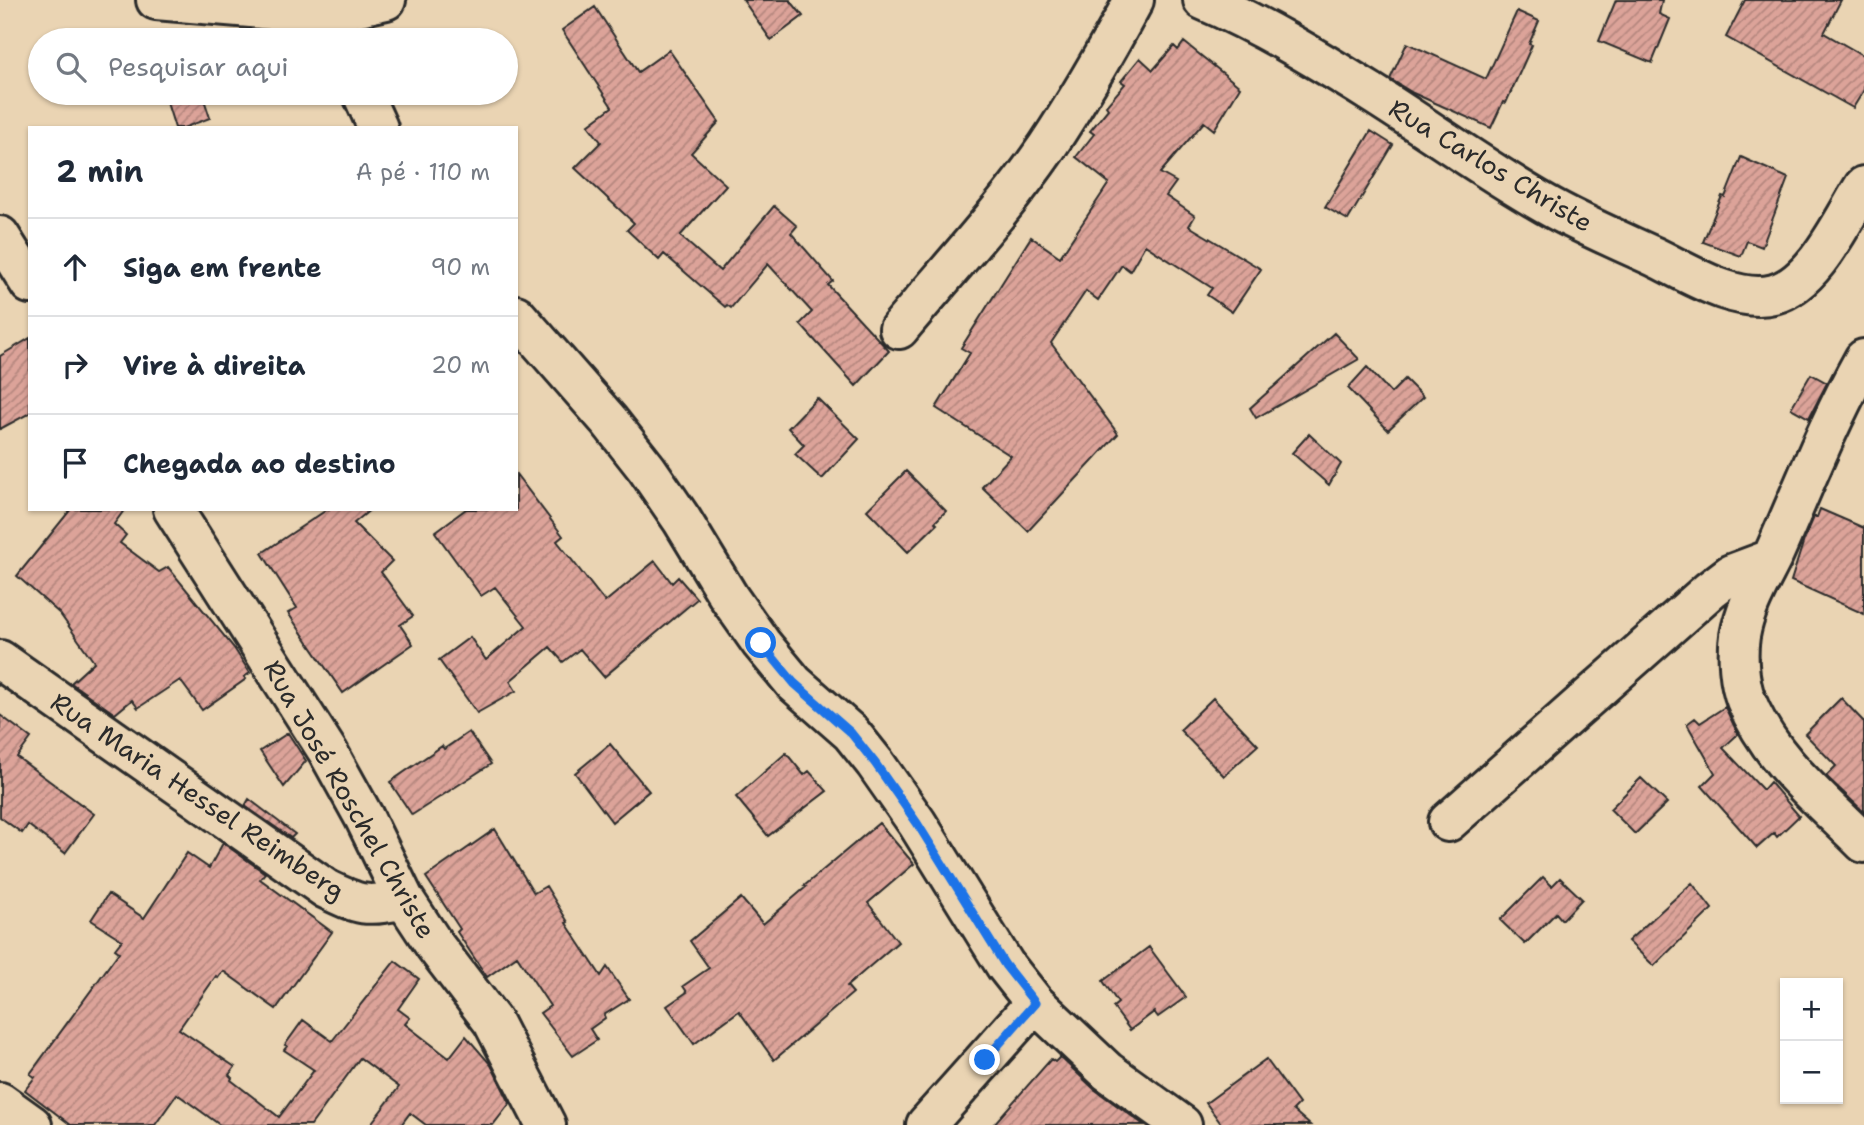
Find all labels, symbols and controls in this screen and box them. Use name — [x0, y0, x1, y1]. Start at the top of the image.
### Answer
search box — [28, 28, 518, 105]
icon: search — [52, 48, 90, 86]
text: Pesquisar aqui — [108, 49, 289, 84]
street label: Rua Carlos Christe — [1383, 90, 1599, 240]
text: 2 min — [56, 151, 143, 192]
text: A pé · 110 m — [356, 157, 490, 187]
icon: ahead — [56, 248, 94, 286]
text: Siga em frente — [123, 250, 322, 285]
text: 90 m — [430, 252, 490, 282]
icon: right — [56, 346, 94, 384]
text: Vire à direita — [123, 348, 305, 383]
text: 20 m — [431, 350, 490, 380]
icon: arrive — [56, 444, 94, 482]
text: Chegada ao destino — [123, 446, 396, 481]
route start — [745, 627, 776, 658]
street label: Rua José Roschel Christe — [256, 653, 444, 945]
street label: Rua Maria Hessel Reimberg — [44, 684, 352, 908]
map controls — [1780, 978, 1843, 1104]
button: + — [1780, 978, 1843, 1041]
button: − — [1780, 1041, 1843, 1104]
route end — [969, 1044, 1000, 1075]

